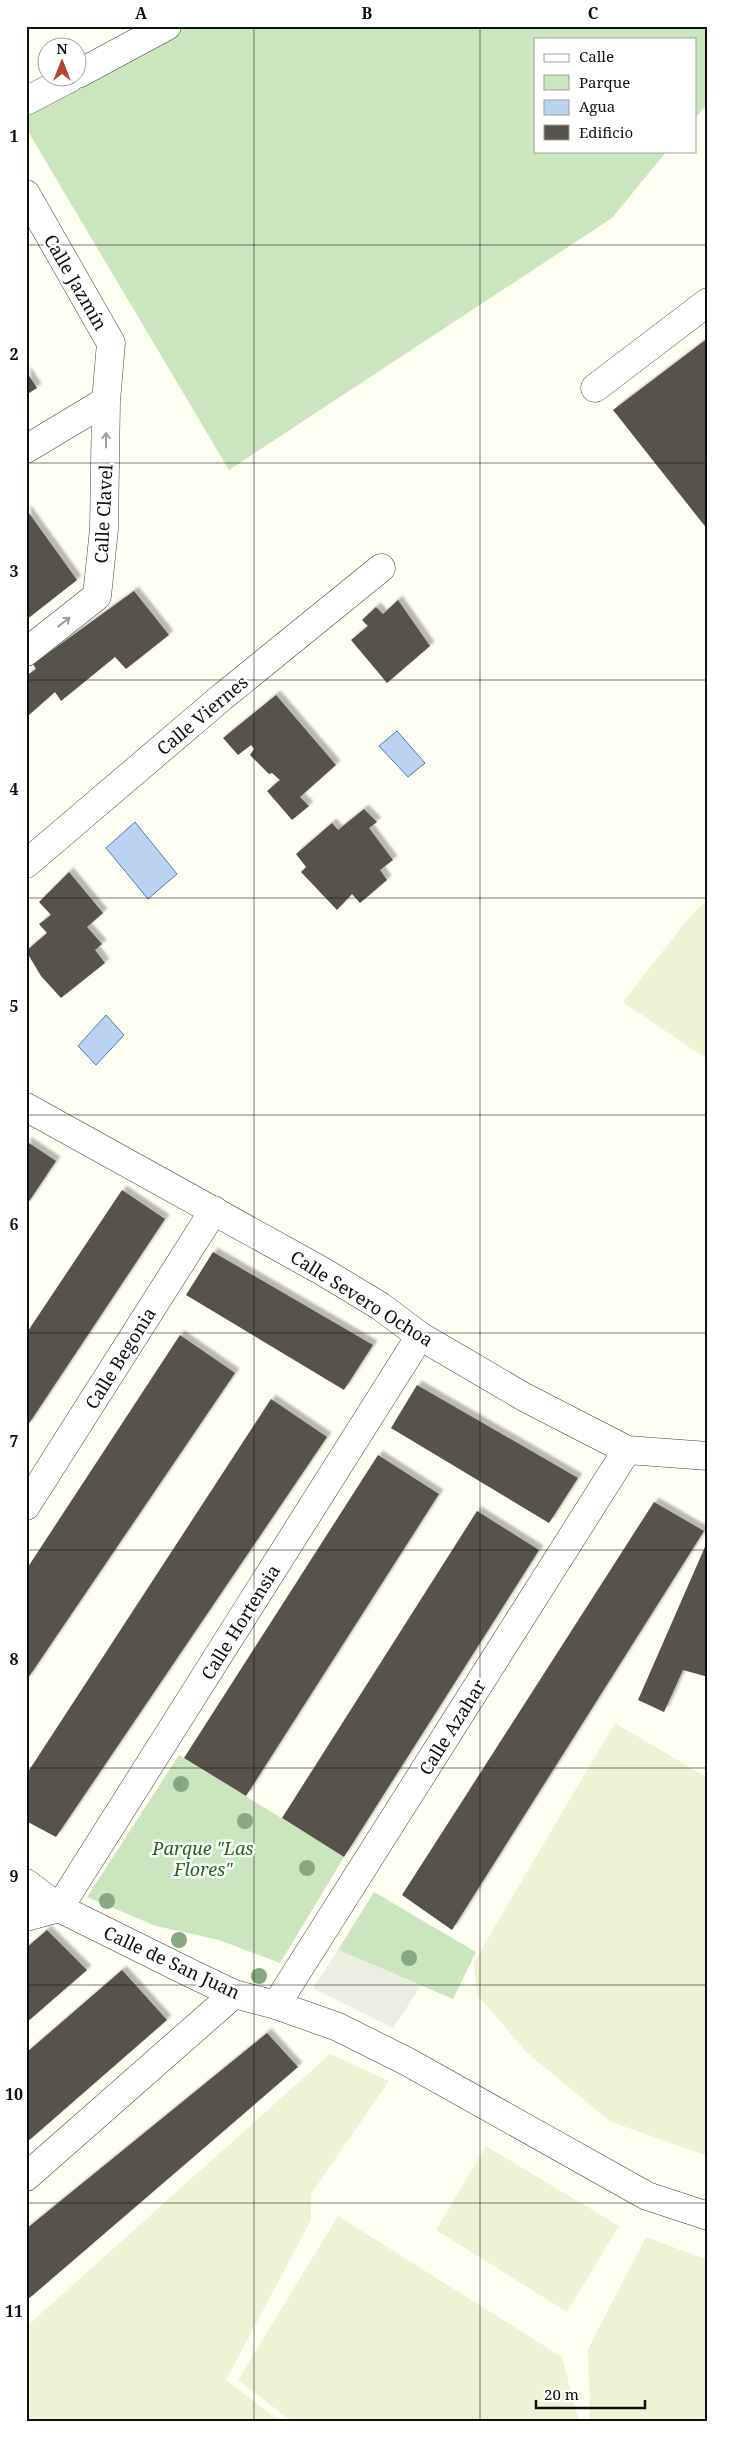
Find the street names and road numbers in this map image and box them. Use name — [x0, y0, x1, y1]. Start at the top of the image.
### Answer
street label: Calle Jazmín — [39, 230, 113, 335]
street label: Calle Clavel — [88, 463, 118, 564]
street label: Calle Viernes — [151, 670, 253, 760]
street label: Calle Severo Ochoa — [286, 1244, 438, 1352]
street label: Calle Begonia — [79, 1303, 161, 1413]
street label: Calle Hortensia — [195, 1560, 285, 1684]
street label: Calle Azahar — [413, 1674, 491, 1779]
street label: Calle de San Juan — [100, 1920, 244, 2004]

